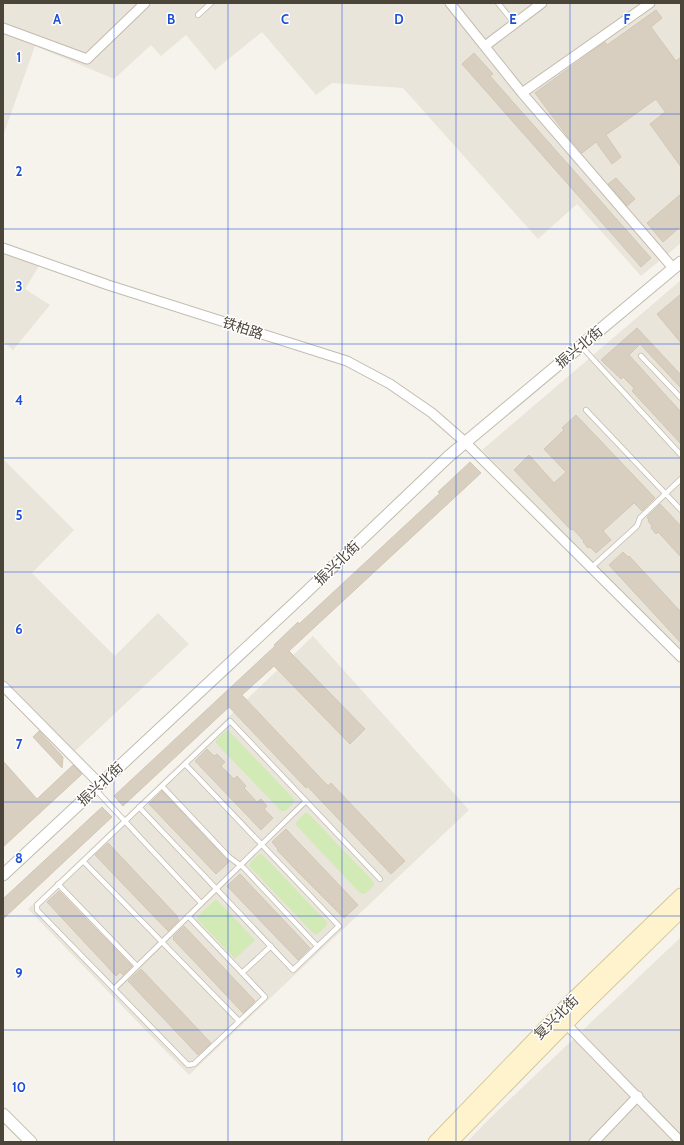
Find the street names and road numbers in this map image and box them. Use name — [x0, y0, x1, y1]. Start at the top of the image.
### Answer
street label: 铁柏路 — [220, 313, 266, 343]
street label: 振兴北街 — [552, 322, 606, 372]
street label: 振兴北街 — [311, 537, 363, 589]
street label: 振兴北街 — [73, 758, 127, 810]
street label: 复兴北街 — [530, 991, 582, 1043]

